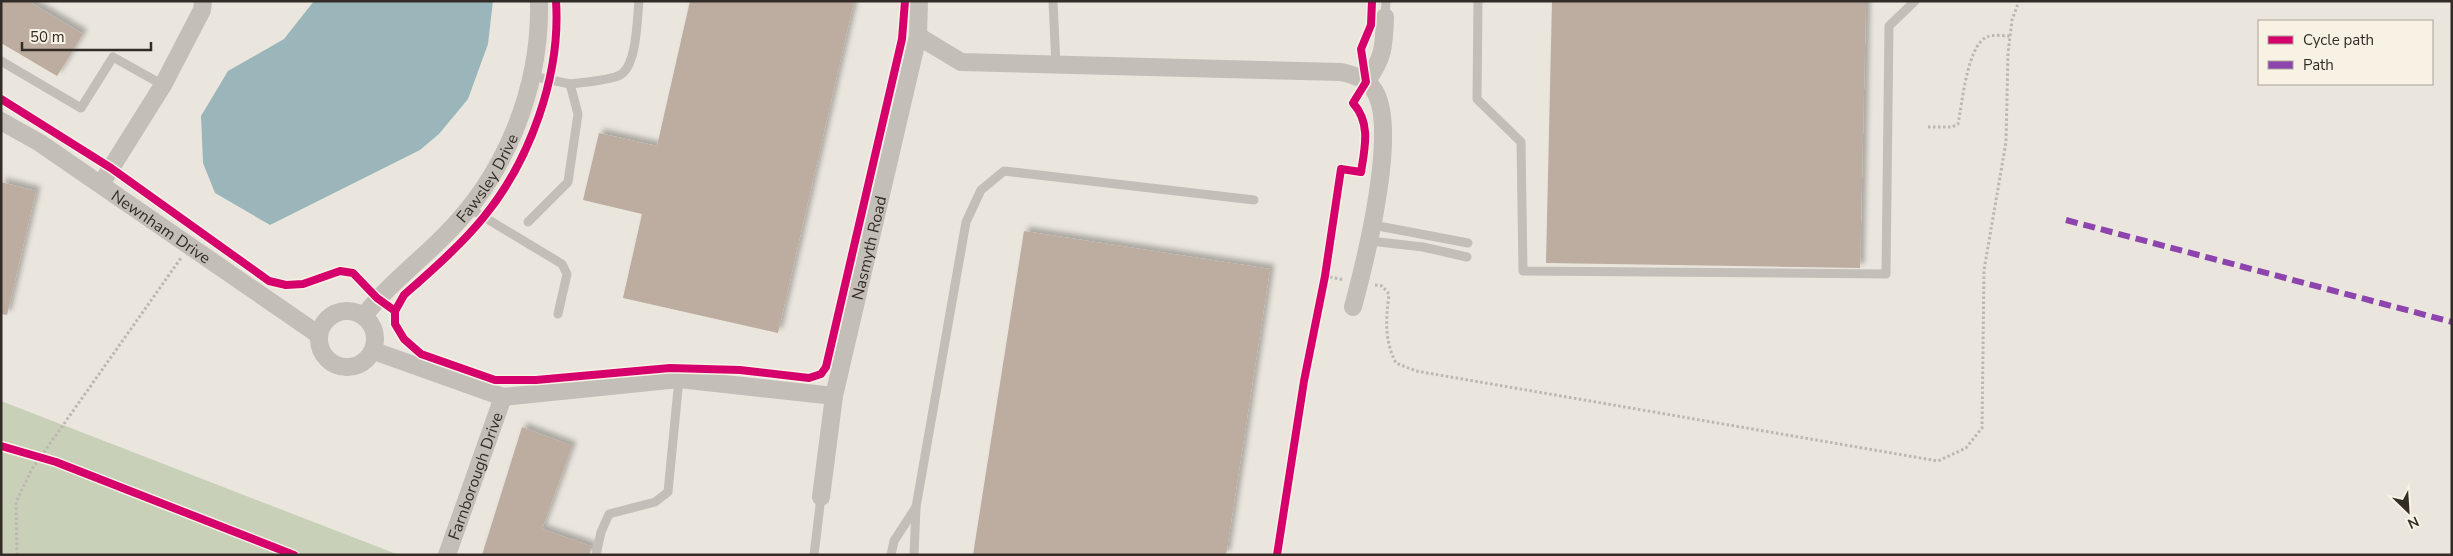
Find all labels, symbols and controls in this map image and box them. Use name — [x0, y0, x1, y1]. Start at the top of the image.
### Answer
scale bar — [22, 20, 151, 52]
legend — [2258, 20, 2433, 85]
text: 50 m — [30, 27, 65, 47]
text: Cycle path — [2303, 30, 2374, 50]
text: Path — [2303, 55, 2334, 75]
street label: Fawsley Drive — [452, 130, 524, 228]
street label: Newnham Drive — [107, 185, 215, 269]
street label: Nasmyth Road — [847, 194, 892, 302]
street label: Farnborough Drive — [443, 409, 509, 543]
north arrow — [2383, 486, 2433, 536]
text: N — [2405, 512, 2422, 533]

